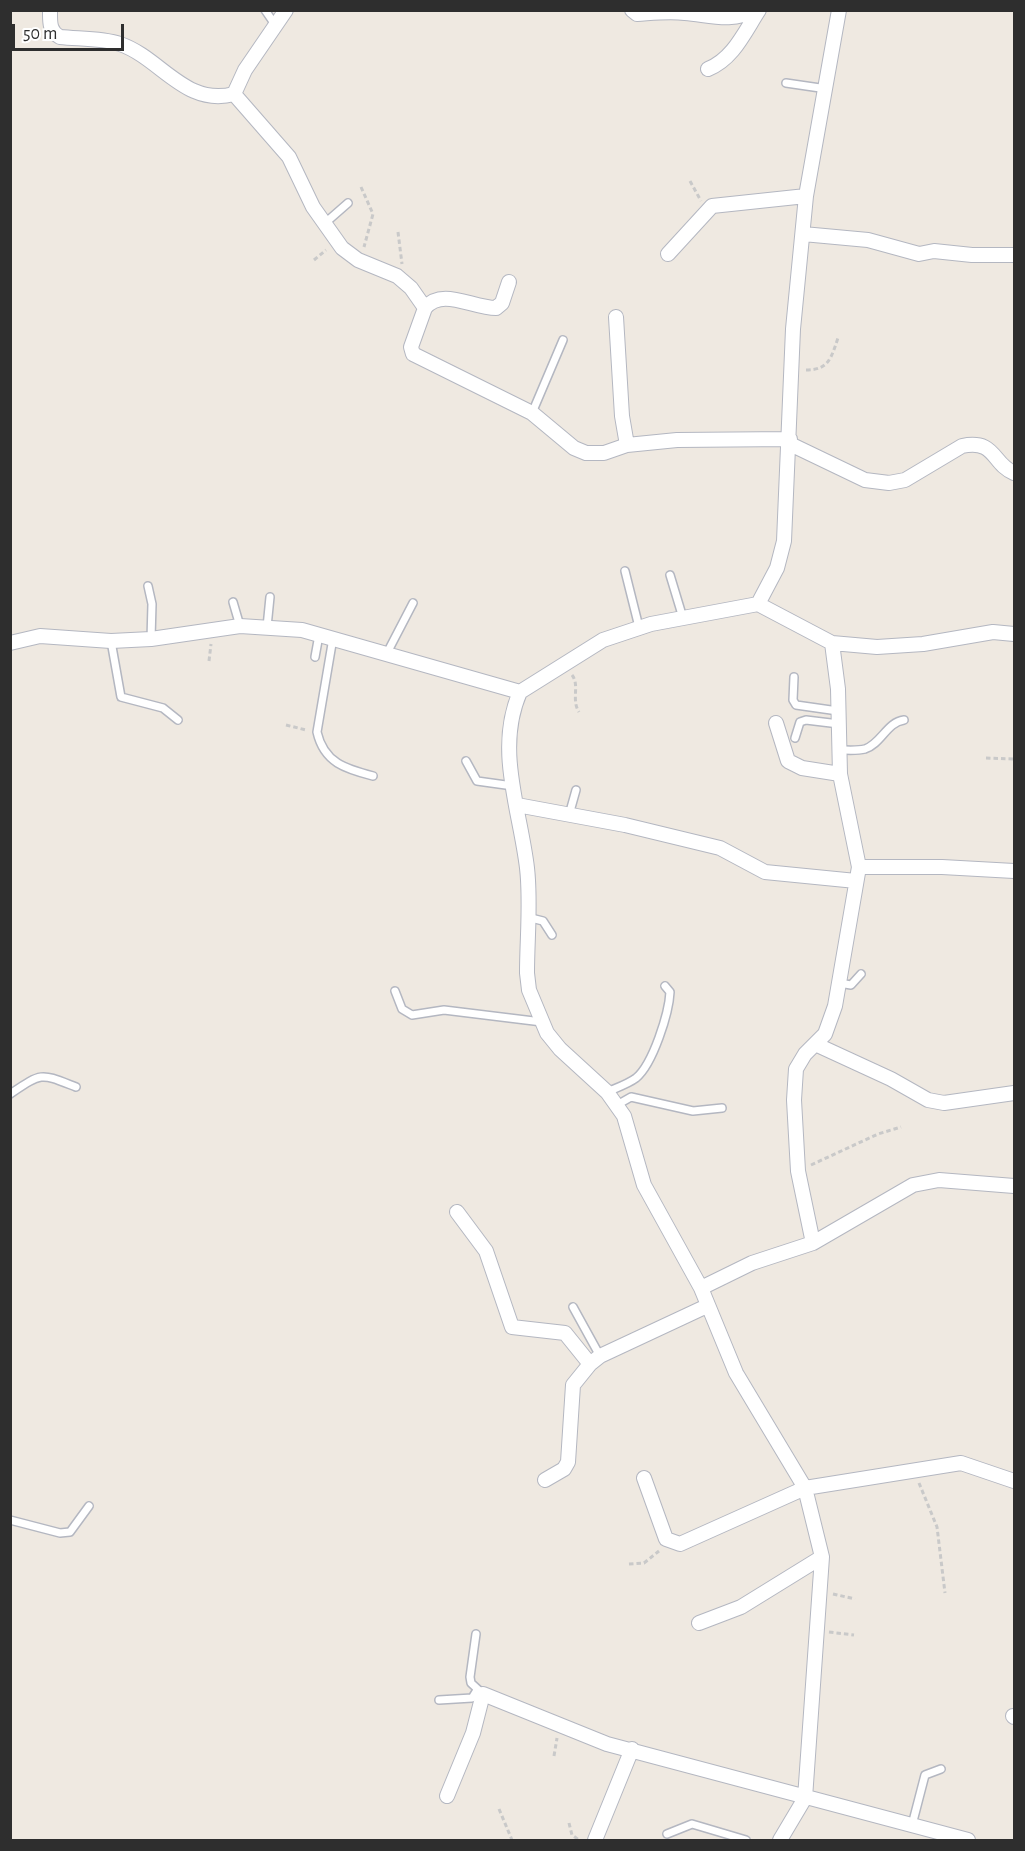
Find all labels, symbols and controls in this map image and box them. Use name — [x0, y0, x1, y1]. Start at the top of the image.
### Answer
scale bar — [15, 12, 128, 50]
text: 50 m — [23, 25, 57, 43]

